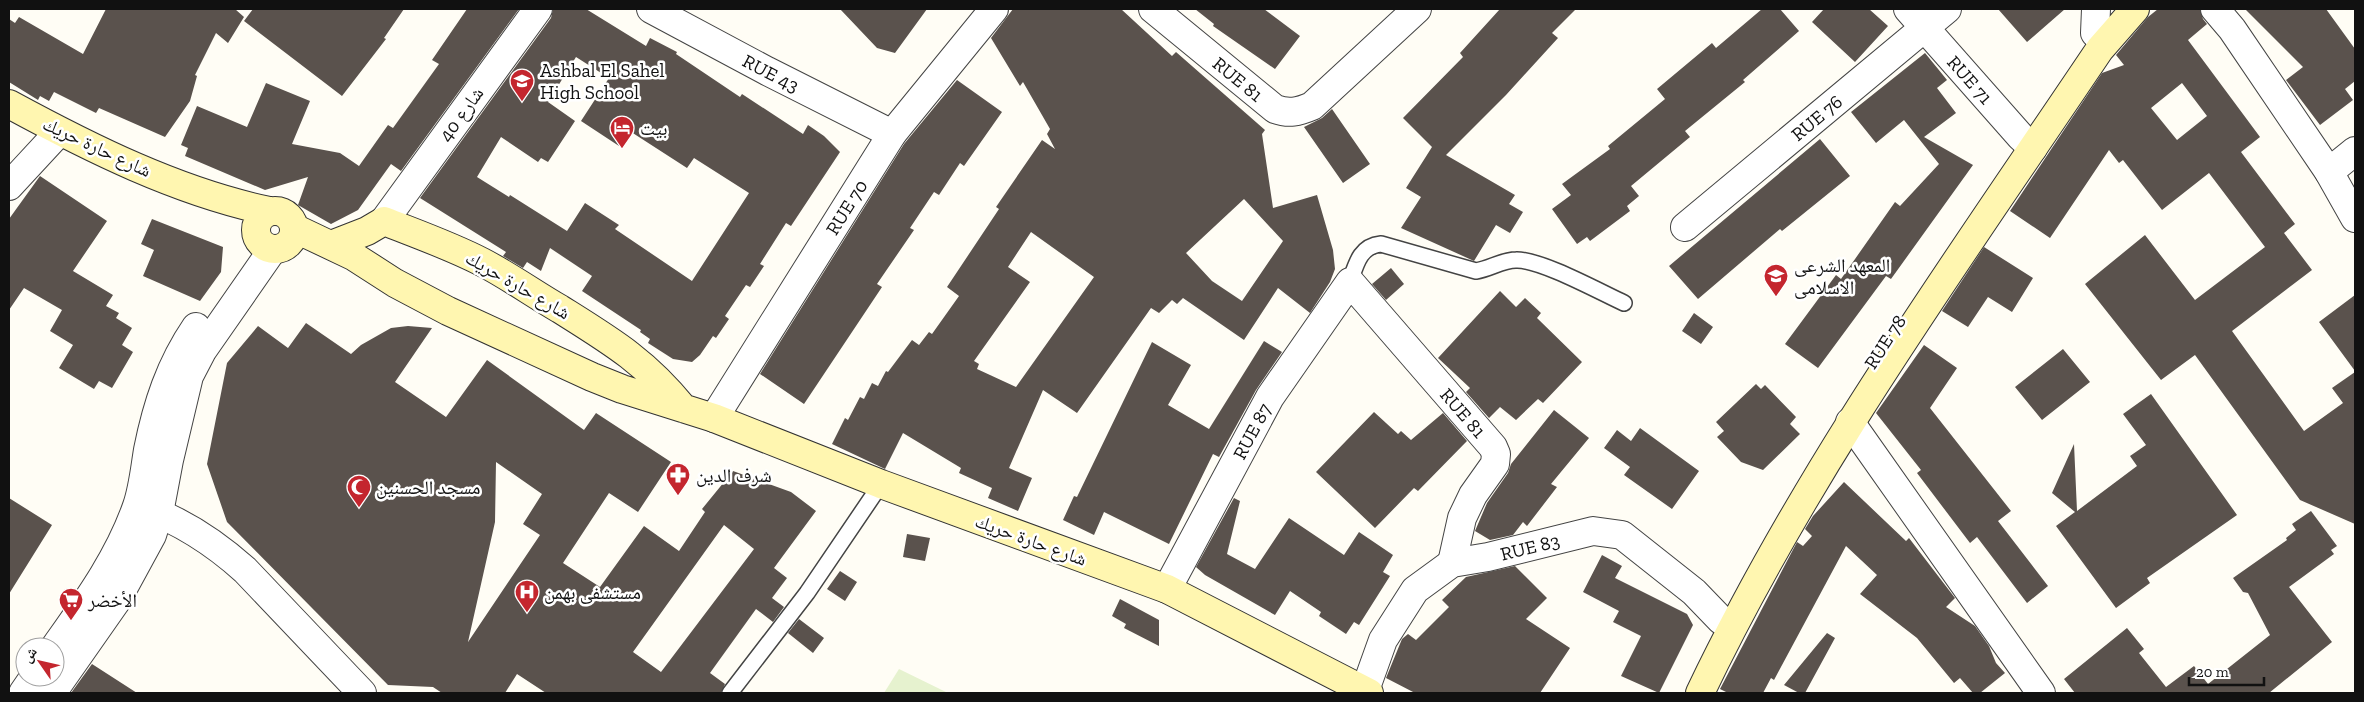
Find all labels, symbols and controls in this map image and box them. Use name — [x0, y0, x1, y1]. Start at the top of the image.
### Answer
street label: RUE 43 — [739, 49, 803, 97]
street label: RUE 81 — [1208, 51, 1268, 106]
street label: RUE 71 — [1943, 51, 1998, 108]
place label: Ashbal El Sahel High School — [540, 59, 664, 104]
school or university icon: Ashbal El Sahel High School — [509, 68, 535, 102]
street label: شارع 40 — [434, 82, 488, 146]
street label: RUE 76 — [1786, 90, 1847, 146]
street label: شارع حارة حريك — [39, 112, 155, 182]
hotel icon: بيت — [609, 115, 635, 149]
place label: بيت — [640, 117, 668, 140]
street label: RUE 70 — [820, 175, 872, 239]
street label: شارع حارة حريك — [462, 246, 574, 324]
place label: المعهد الشرعى الاسلامى — [1794, 254, 1890, 299]
school or university icon: المعهد الشرعى الاسلامى — [1763, 263, 1789, 297]
street label: RUE 78 — [1859, 311, 1911, 373]
street label: RUE 81 — [1436, 383, 1491, 442]
street label: RUE 87 — [1227, 399, 1276, 463]
pharmacy icon: شرف الدين — [665, 462, 691, 496]
place label: شرف الدين — [696, 464, 772, 487]
mosque icon: مسجد الحسنين — [346, 474, 372, 508]
place label: مسجد الحسنين — [376, 476, 481, 499]
street label: شارع حارة حريك — [972, 509, 1090, 571]
street label: RUE 83 — [1498, 528, 1562, 565]
hospital icon: مستشفى بهمن — [514, 579, 540, 613]
place label: مستشفى بهمن — [544, 581, 641, 604]
supermarket icon: الأخضر — [58, 587, 84, 621]
place label: الأخضر — [87, 589, 137, 612]
north arrow — [15, 637, 65, 687]
text: ش — [18, 644, 41, 666]
scale bar — [2189, 654, 2264, 686]
text: 20 m — [2196, 663, 2229, 681]

